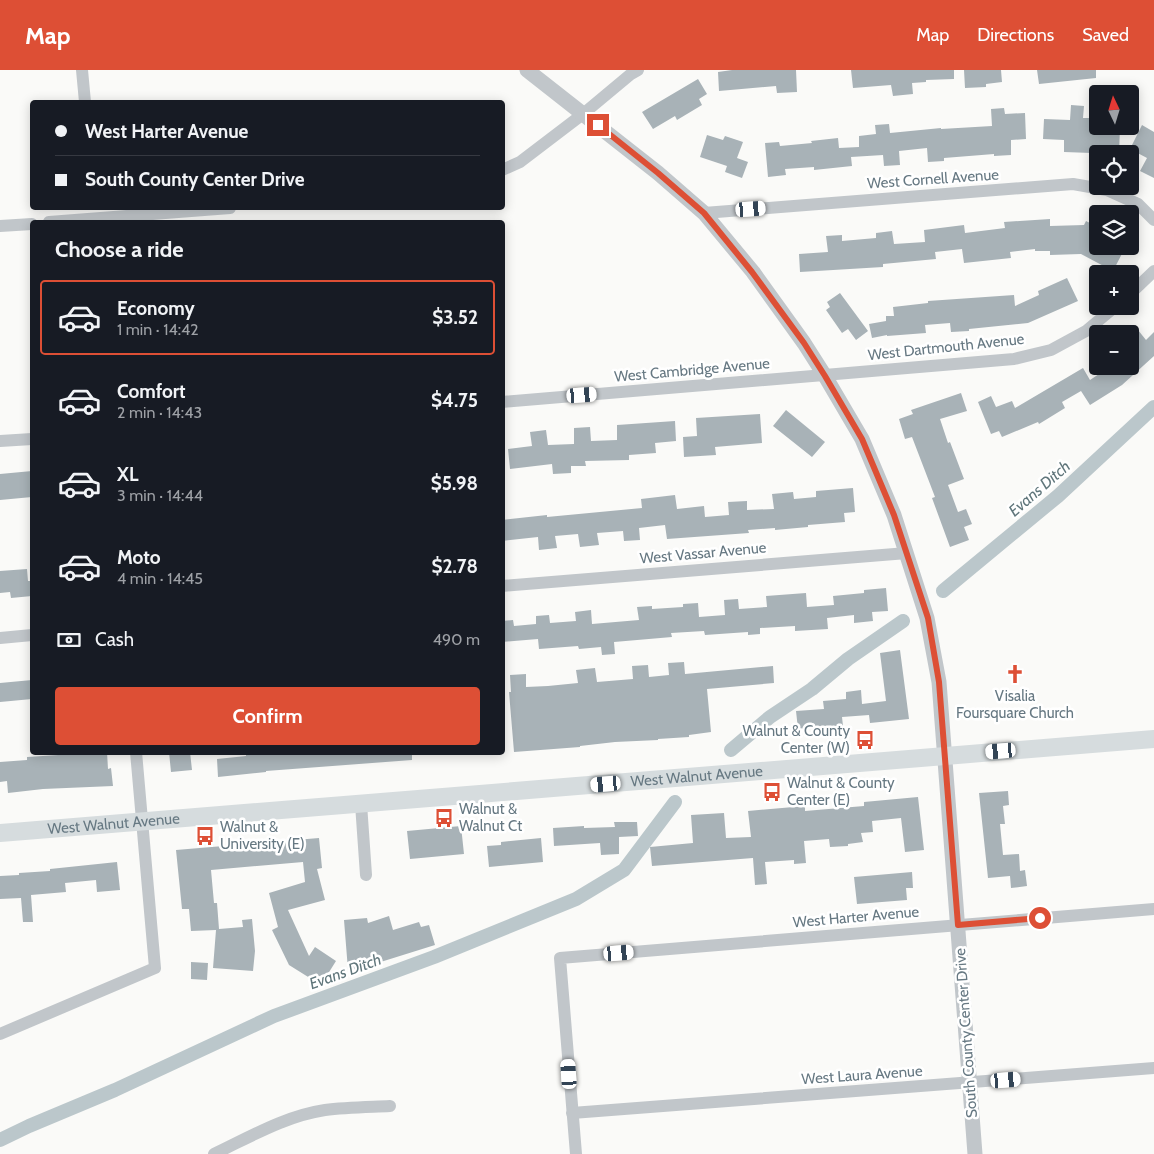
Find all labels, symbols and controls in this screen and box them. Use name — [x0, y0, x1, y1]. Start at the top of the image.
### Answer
text: Map — [25, 21, 71, 50]
text: Map — [916, 24, 949, 46]
text: Directions — [977, 24, 1054, 46]
text: Saved — [1082, 24, 1129, 46]
north arrow — [1089, 85, 1139, 135]
map controls — [1089, 85, 1139, 375]
route end — [587, 114, 609, 136]
text: West Harter Avenue — [85, 120, 248, 143]
button: locate — [1089, 145, 1139, 195]
street label: West Cornell Avenue — [867, 165, 1000, 193]
text: South County Center Drive — [85, 168, 305, 191]
car — [735, 200, 766, 218]
button: layers — [1089, 205, 1139, 255]
text: Choose a ride — [55, 236, 184, 263]
button: + — [1089, 265, 1139, 315]
icon: car — [57, 295, 102, 340]
text: Economy — [117, 297, 195, 320]
text: $3.52 — [432, 306, 478, 329]
text: 1 min · 14:42 — [117, 320, 199, 339]
button: − — [1089, 325, 1139, 375]
street label: West Dartmouth Avenue — [867, 330, 1025, 364]
street label: West Cambridge Avenue — [613, 354, 771, 386]
icon: car — [57, 378, 102, 423]
text: Comfort — [117, 380, 186, 403]
car — [566, 386, 597, 404]
text: $4.75 — [431, 389, 478, 412]
text: 2 min · 14:43 — [117, 403, 202, 422]
water label: Evans Ditch — [1005, 457, 1074, 520]
icon: car — [57, 461, 102, 506]
text: XL — [117, 463, 138, 486]
text: $5.98 — [431, 472, 478, 495]
text: 3 min · 14:44 — [117, 486, 203, 505]
street label: West Vassar Avenue — [639, 538, 767, 567]
icon: car — [57, 544, 102, 589]
text: Moto — [117, 546, 161, 569]
text: $2.78 — [432, 555, 478, 578]
text: 4 min · 14:45 — [117, 569, 203, 588]
icon: cash — [55, 626, 83, 654]
text: Cash — [95, 628, 134, 651]
text: 490 m — [433, 630, 480, 649]
church icon: Visalia Foursquare Church — [1004, 663, 1026, 685]
button: Confirm — [55, 687, 480, 745]
place label: Visalia Foursquare Church — [956, 687, 1074, 722]
place label: Walnut & County Center (W) — [742, 722, 850, 757]
bus stop icon: Walnut & County Center (W) — [854, 729, 876, 751]
car — [985, 742, 1016, 760]
street label: West Walnut Avenue — [630, 762, 764, 791]
place label: Walnut & County Center (E) — [787, 774, 895, 809]
car — [590, 775, 621, 793]
bus stop icon: Walnut & County Center (E) — [761, 781, 783, 803]
place label: Walnut & Walnut Ct — [459, 800, 522, 835]
bus stop icon: Walnut & Walnut Ct — [433, 807, 455, 829]
street label: West Walnut Avenue — [47, 809, 181, 838]
place label: Walnut & University (E) — [220, 818, 305, 853]
bus stop icon: Walnut & University (E) — [194, 825, 216, 847]
street label: West Harter Avenue — [792, 902, 920, 931]
route start — [1029, 907, 1051, 929]
car — [603, 944, 634, 962]
street label: South County Center Drive — [951, 947, 981, 1119]
water label: Evans Ditch — [307, 950, 384, 993]
car — [560, 1059, 577, 1089]
street label: West Laura Avenue — [801, 1062, 923, 1088]
car — [990, 1071, 1021, 1089]

